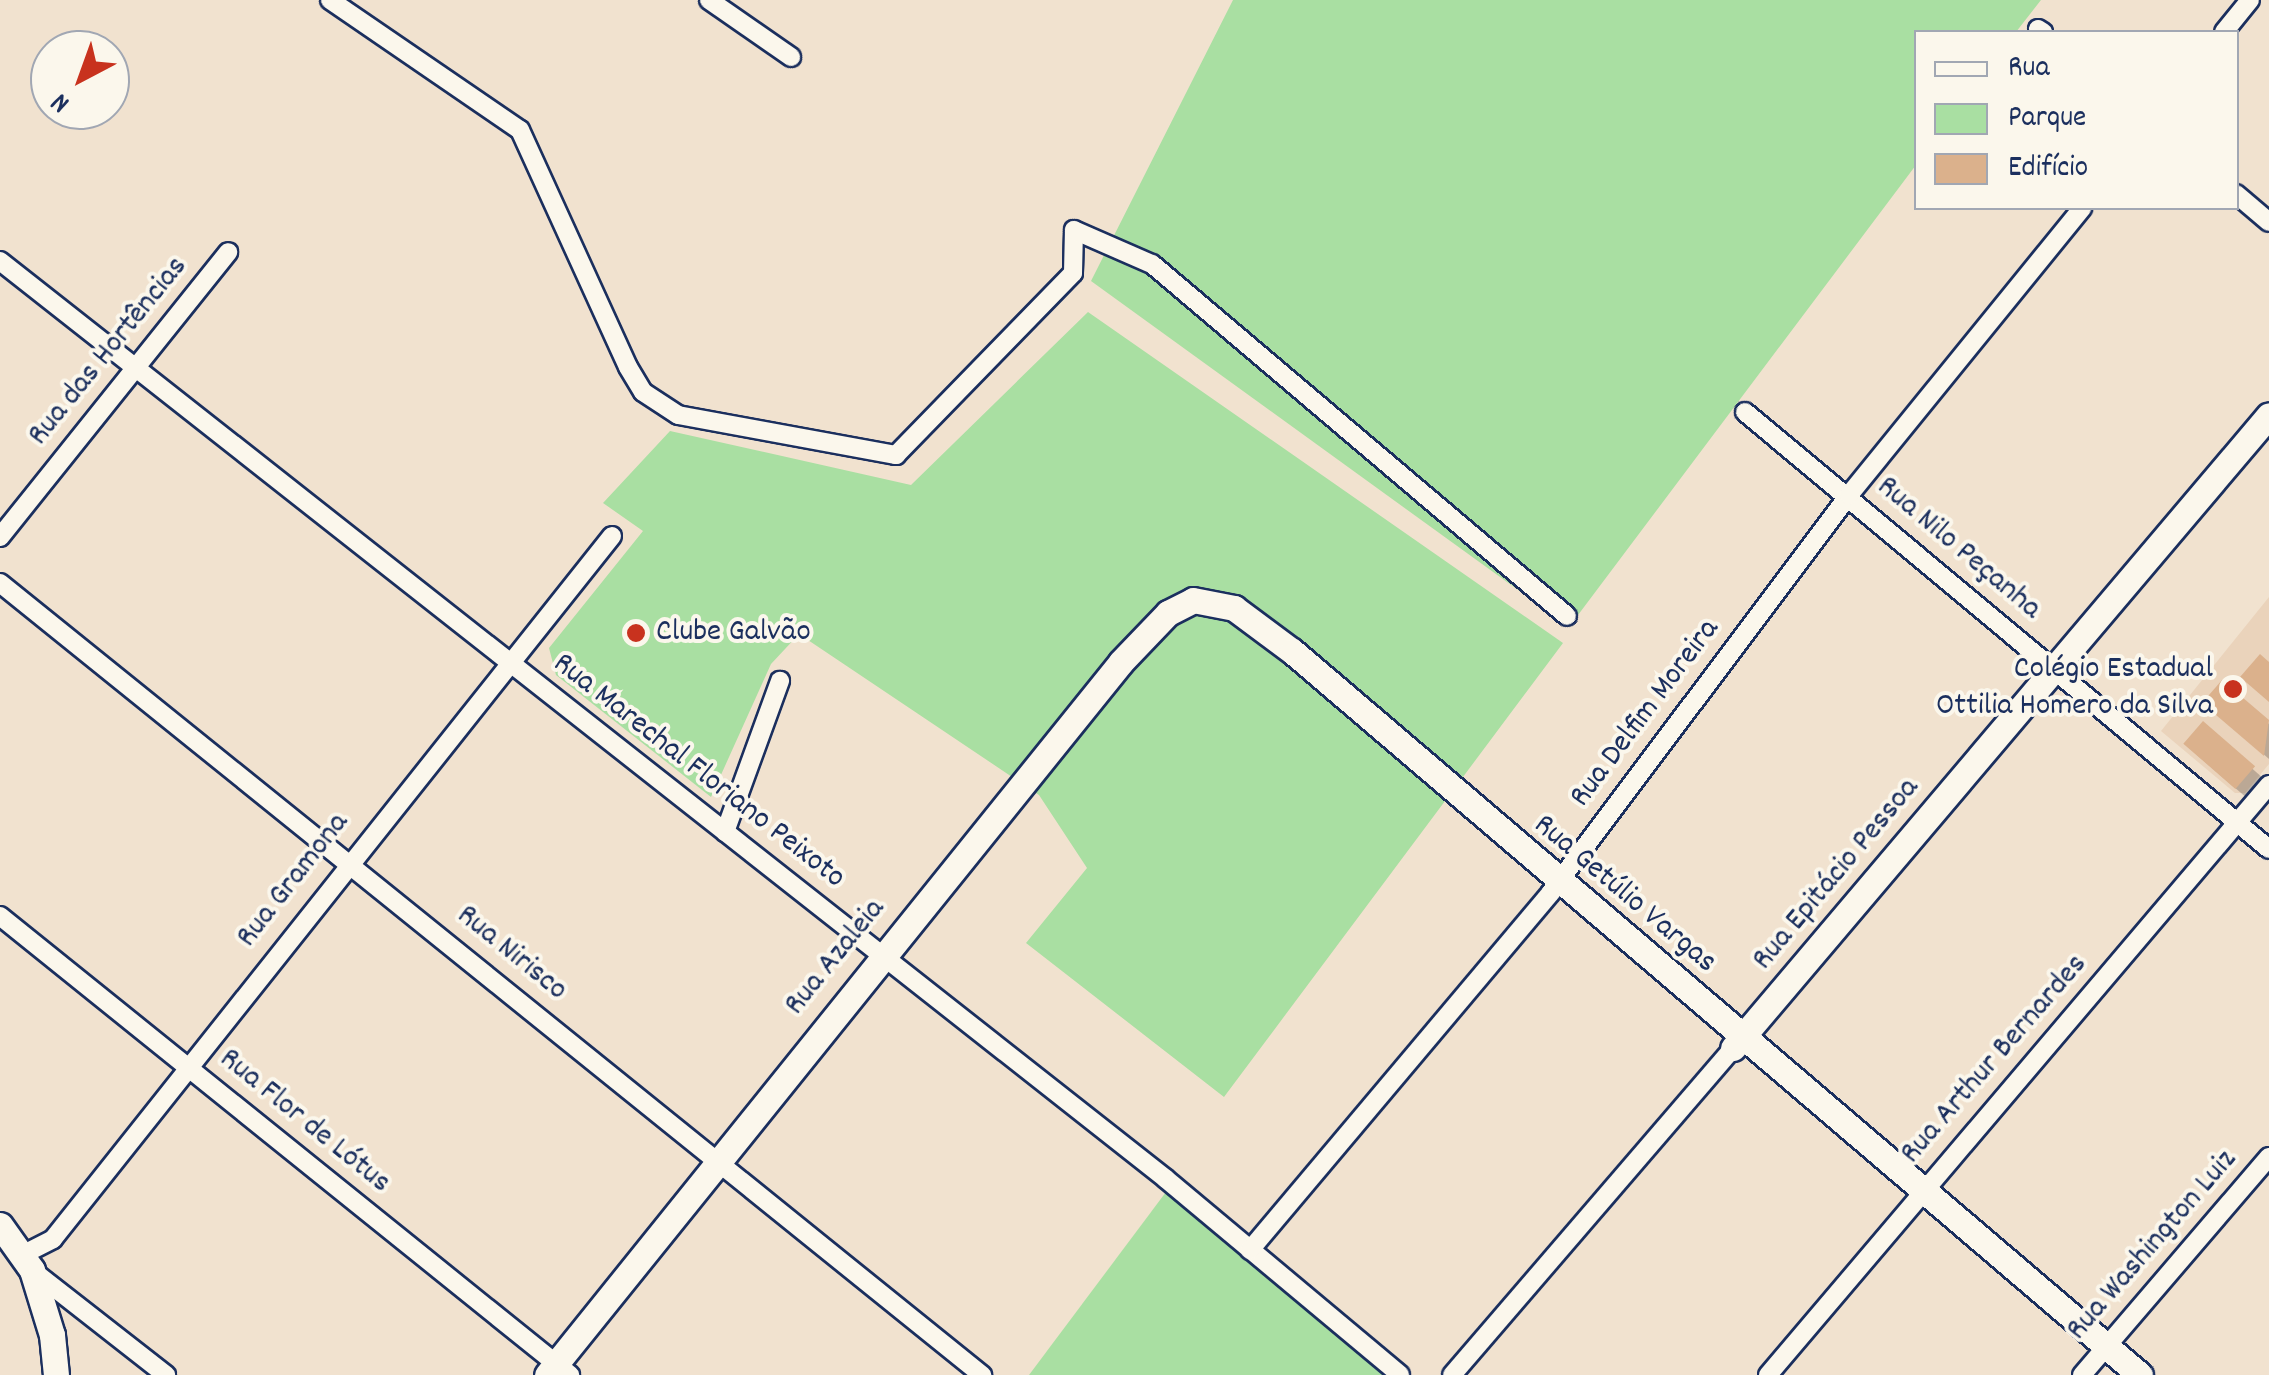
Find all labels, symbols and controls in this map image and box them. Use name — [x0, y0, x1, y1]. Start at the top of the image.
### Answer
north arrow — [30, 30, 130, 130]
legend — [1914, 30, 2239, 210]
text: Rua — [2008, 48, 2050, 91]
text: N — [43, 81, 80, 121]
text: Parque — [2008, 98, 2086, 141]
text: Edifício — [2008, 148, 2088, 191]
street label: Rua das Hortências — [21, 250, 197, 454]
street label: Rua Nilo Peçanha — [1868, 469, 2048, 629]
street label: Rua Delfim Moreira — [1563, 612, 1729, 816]
place label: Clube Galvão — [656, 614, 811, 652]
marker: Clube Galvão — [625, 622, 647, 644]
street label: Rua Marechal Floriano Peixoto — [544, 646, 852, 898]
place label: Colégio Estadual Ottilia Homero da Silva — [1936, 652, 2213, 727]
marker: Colégio Estadual Ottilia Homero da Silva — [2222, 678, 2244, 700]
street label: Rua Epitácio Pessoa — [1745, 771, 1929, 979]
street label: Rua Gramona — [229, 806, 359, 956]
street label: Rua Getúlio Vargas — [1525, 807, 1723, 983]
street label: Rua Azaleia — [777, 892, 895, 1024]
street label: Rua Nirisco — [448, 898, 574, 1010]
street label: Rua Arthur Bernardes — [1893, 947, 2097, 1173]
street label: Rua Flor de Lótus — [210, 1041, 398, 1203]
street label: Rua Washington Luiz — [2059, 1142, 2247, 1350]

